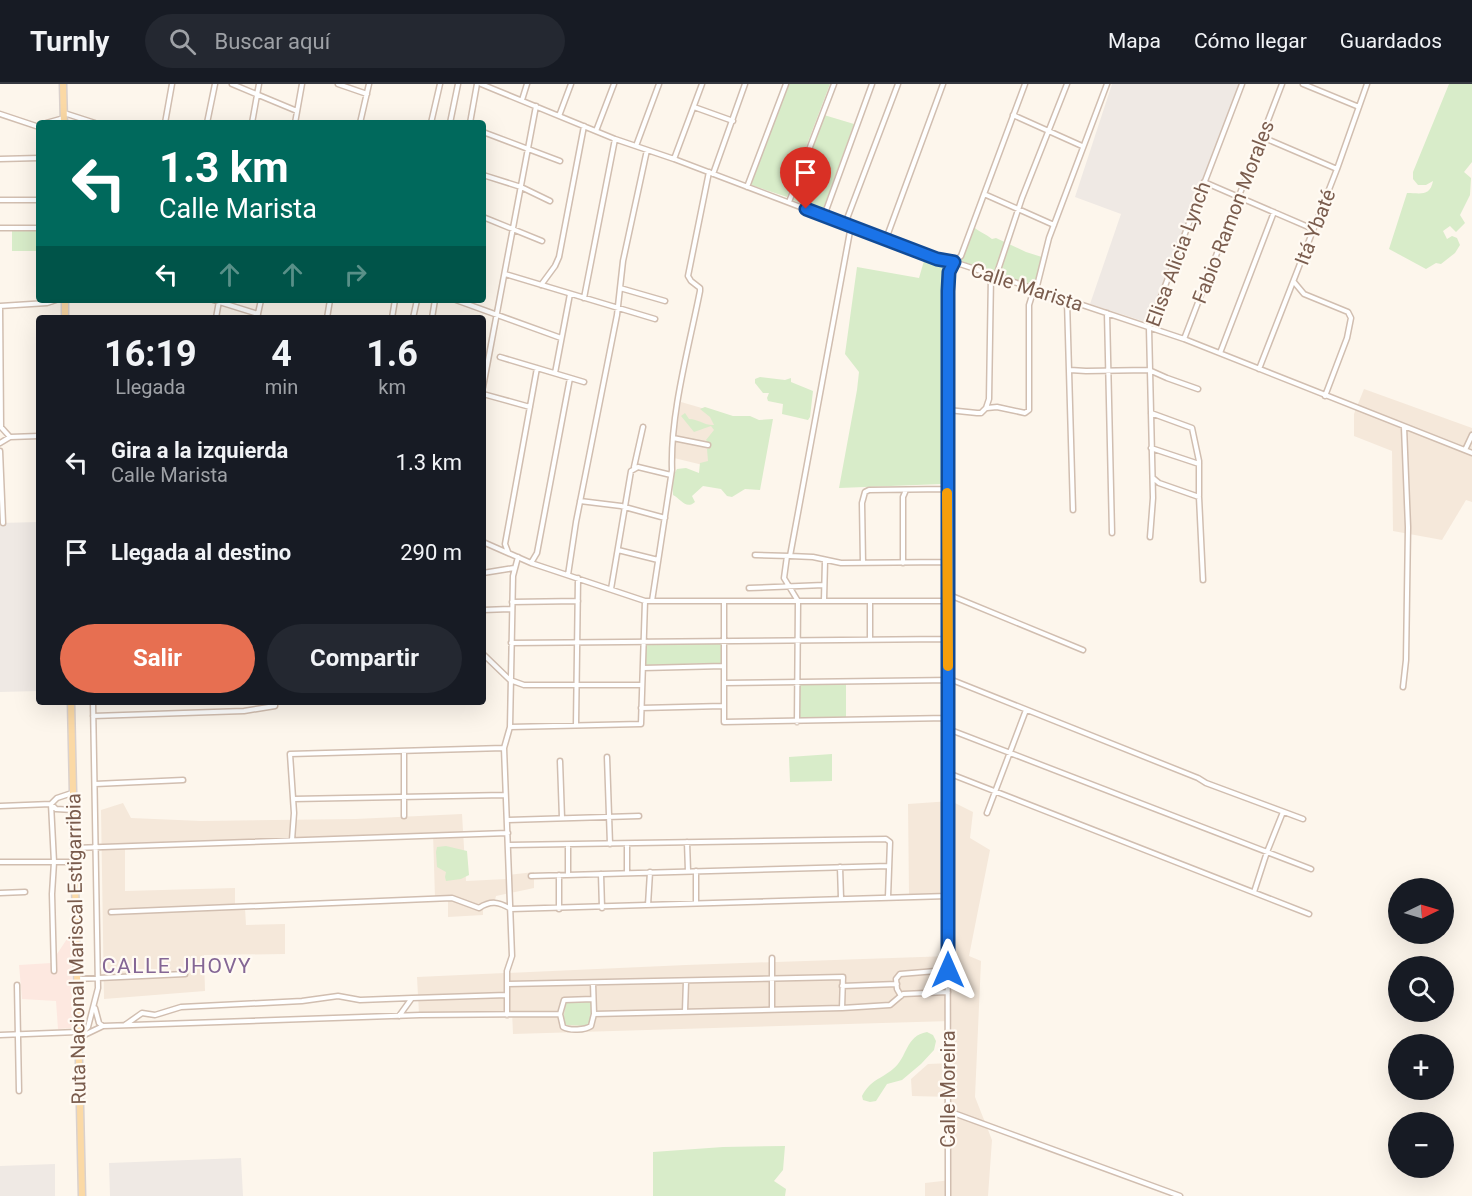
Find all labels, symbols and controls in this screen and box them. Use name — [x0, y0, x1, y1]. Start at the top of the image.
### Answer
search box — [145, 14, 565, 68]
text: Turnly — [30, 25, 109, 58]
icon: search — [166, 25, 199, 58]
text: Buscar aquí — [214, 29, 330, 54]
text: Mapa — [1108, 29, 1161, 53]
text: Cómo llegar — [1194, 29, 1307, 53]
text: Guardados — [1340, 29, 1442, 53]
street label: Fabio Ramon Morales — [1187, 117, 1279, 307]
text: 1.3 km — [159, 143, 289, 192]
icon: left — [60, 144, 138, 222]
pin — [780, 147, 831, 209]
icon: arrive — [789, 156, 822, 189]
street label: Elisa Alicia Lynch — [1141, 178, 1215, 330]
street label: Itá Ybaté — [1290, 186, 1340, 268]
text: Calle Marista — [159, 193, 317, 225]
icon: left — [150, 258, 183, 291]
icon: ahead — [213, 258, 246, 291]
icon: ahead — [276, 258, 309, 291]
icon: right — [339, 258, 372, 291]
street label: Calle Marista — [968, 258, 1086, 316]
text: 16:19 — [104, 333, 197, 375]
text: 4 — [271, 333, 292, 375]
text: 1.6 — [366, 333, 418, 375]
text: Llegada — [115, 375, 186, 399]
text: min — [265, 375, 298, 399]
text: km — [378, 375, 406, 399]
text: Gira a la izquierda — [111, 438, 288, 463]
icon: left — [60, 446, 93, 479]
text: 1.3 km — [396, 450, 462, 475]
text: Calle Marista — [111, 463, 228, 487]
icon: arrive — [60, 536, 93, 569]
text: Llegada al destino — [111, 540, 291, 565]
text: 290 m — [400, 540, 462, 565]
button: Salir — [60, 624, 255, 693]
button: Compartir — [267, 624, 462, 693]
street label: Ruta Nacional Mariscal Estigarribia — [61, 793, 91, 1105]
north arrow — [1388, 878, 1454, 944]
map controls — [1388, 878, 1454, 1178]
position arrow — [916, 938, 980, 1002]
district label: CALLE JHOVY — [102, 954, 252, 978]
button: search — [1388, 956, 1454, 1022]
street label: Calle Moreira — [936, 1030, 960, 1148]
button: + — [1388, 1034, 1454, 1100]
button: − — [1388, 1112, 1454, 1178]

